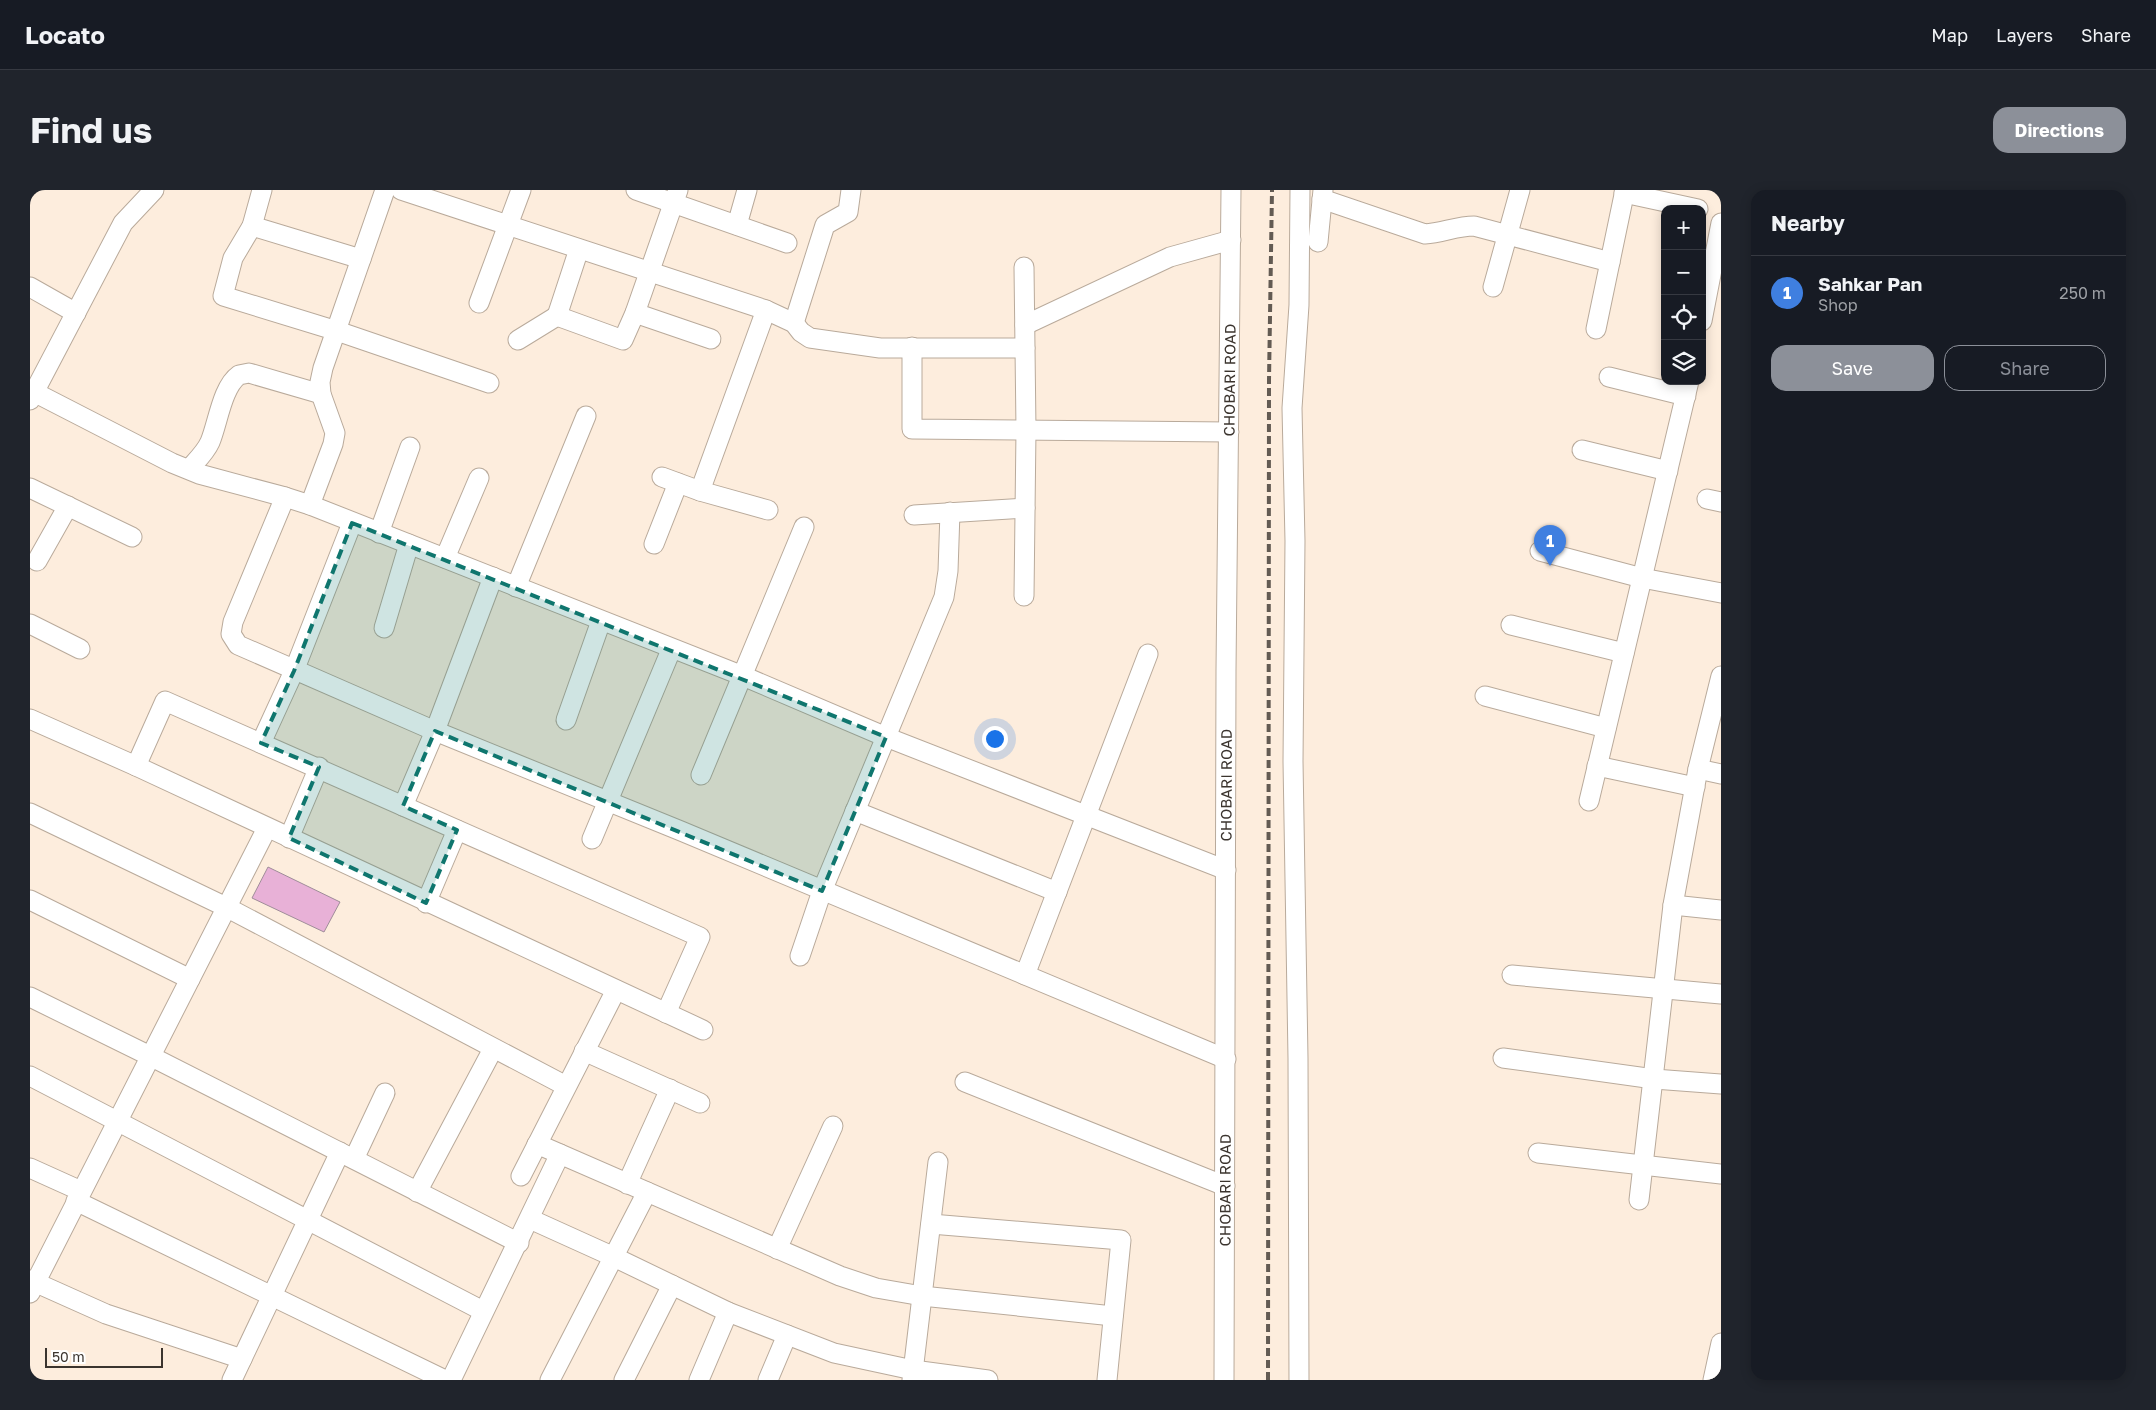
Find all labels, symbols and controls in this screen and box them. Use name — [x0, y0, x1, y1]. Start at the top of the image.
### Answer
text: Locato — [25, 20, 105, 49]
text: Map — [1931, 24, 1968, 46]
text: Layers — [1996, 24, 2053, 46]
text: Share — [2081, 24, 2131, 46]
button: Directions — [1993, 107, 2126, 153]
text: Find us — [30, 109, 152, 151]
map controls — [1661, 205, 1706, 385]
button: + — [1661, 205, 1706, 250]
text: Nearby — [1771, 210, 1845, 236]
button: − — [1661, 250, 1706, 295]
text: Sahkar Pan — [1818, 272, 1922, 295]
text: 1 — [1783, 283, 1791, 303]
text: 250 m — [2059, 283, 2106, 303]
button: locate — [1661, 295, 1706, 340]
text: Shop — [1818, 295, 1858, 315]
street label: CHOBARI ROAD — [1219, 324, 1239, 437]
button: layers — [1661, 340, 1706, 385]
button: Save — [1771, 345, 1934, 391]
button: Share — [1944, 345, 2106, 391]
pin: 1 — [1534, 525, 1566, 566]
your location — [982, 726, 1008, 752]
street label: CHOBARI ROAD — [1217, 729, 1235, 841]
street label: CHOBARI ROAD — [1215, 1134, 1234, 1246]
scale bar — [45, 1345, 162, 1368]
text: 50 m — [52, 1348, 85, 1365]

